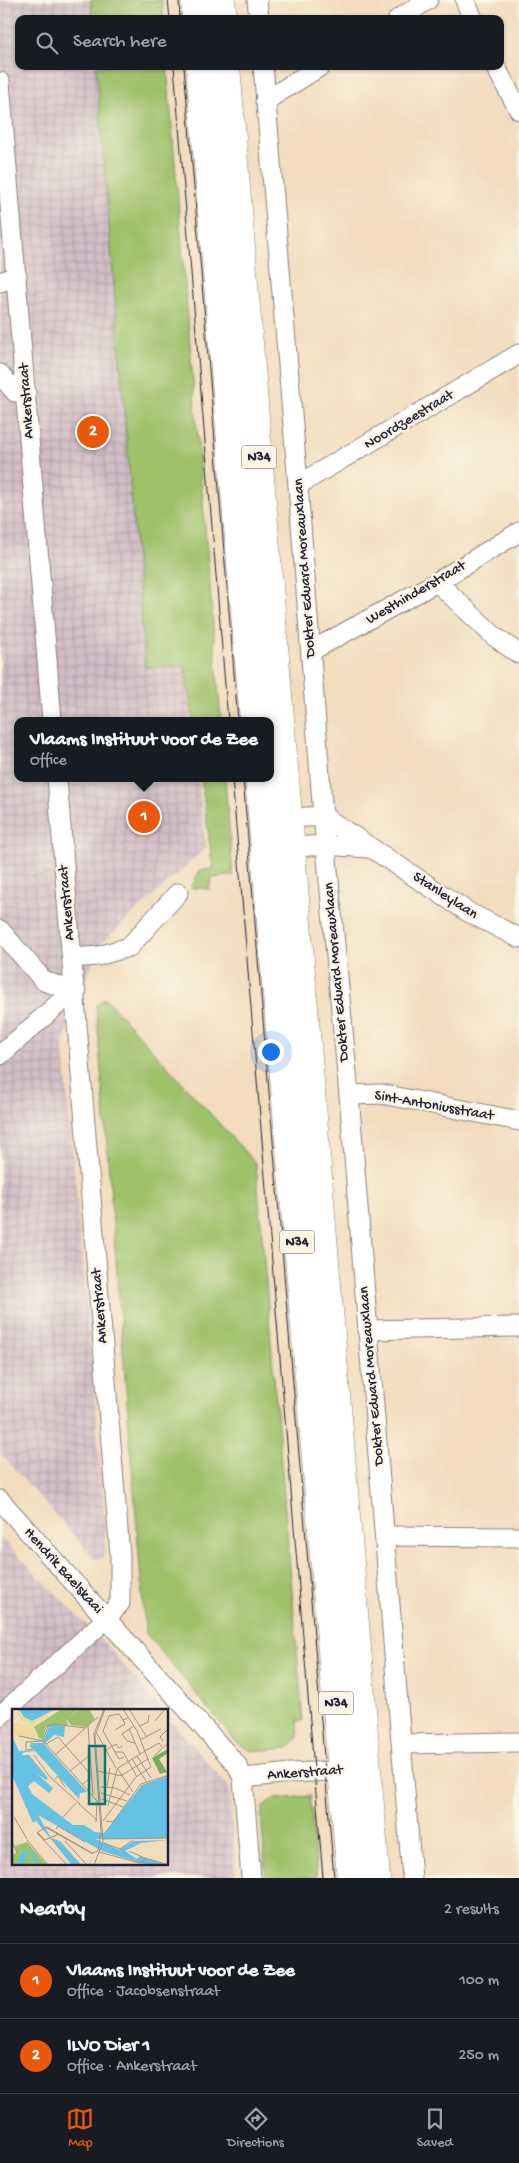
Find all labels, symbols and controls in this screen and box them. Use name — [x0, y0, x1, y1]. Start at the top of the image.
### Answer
search box — [15, 15, 504, 70]
icon: search — [33, 29, 61, 57]
text: Search here — [73, 31, 167, 54]
street label: Ankerstraat — [15, 361, 39, 439]
street label: Noordzeestraat — [361, 385, 459, 454]
pin: 2 — [77, 413, 109, 451]
road number: N34 — [242, 446, 276, 468]
street label: Dokter Eduard Moreauxlaan — [290, 478, 320, 659]
street label: Westhinderstraat — [363, 556, 471, 629]
popup — [14, 717, 274, 782]
text: Vlaams Instituut voor de Zee — [30, 729, 258, 752]
text: Office — [30, 752, 67, 771]
pin: 1 — [128, 798, 160, 836]
street label: Ankerstraat — [55, 863, 79, 941]
street label: Stanleylaan — [409, 868, 481, 924]
street label: Dokter Eduard Moreauxlaan — [320, 882, 354, 1063]
your location — [258, 1039, 284, 1065]
street label: Sint-Antoniusstraat — [373, 1087, 497, 1126]
road number: N34 — [280, 1230, 314, 1254]
street label: Ankerstraat — [88, 1266, 112, 1344]
street label: Dokter Eduard Moreauxlaan — [355, 1286, 389, 1467]
street label: Hendrik Baelskaai — [19, 1524, 107, 1618]
road number: N34 — [318, 1692, 354, 1715]
inset map — [12, 1709, 169, 1866]
street label: Ankerstraat — [267, 1761, 345, 1785]
text: Nearby — [20, 1898, 85, 1923]
text: 2 results — [444, 1901, 499, 1920]
text: Vlaams Instituut voor de Zee — [67, 1960, 295, 1983]
text: 1 — [33, 1972, 39, 1991]
text: 100 m — [459, 1972, 499, 1991]
text: Office · Jacobsenstraat — [67, 1983, 220, 2002]
text: ILVO Dier 1 — [67, 2035, 150, 2058]
text: 2 — [32, 2047, 40, 2066]
text: 250 m — [459, 2047, 499, 2066]
text: Office · Ankerstraat — [67, 2058, 197, 2077]
tab: Map — [66, 2105, 94, 2152]
tab: Directions — [227, 2105, 284, 2152]
tab: Saved — [417, 2105, 453, 2152]

